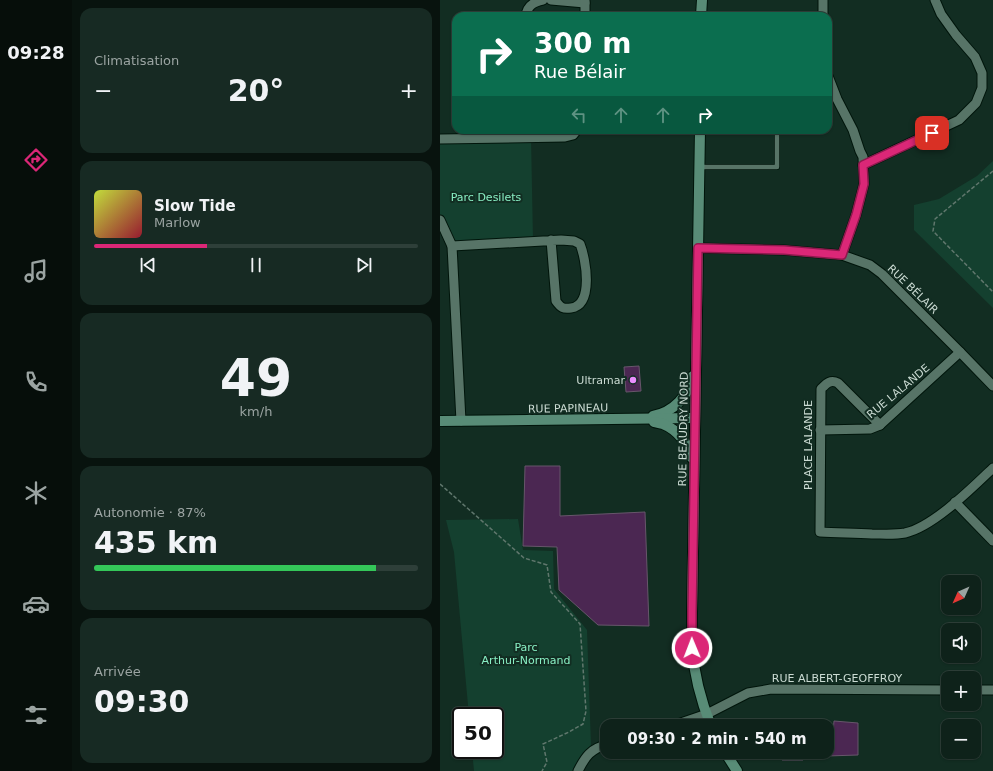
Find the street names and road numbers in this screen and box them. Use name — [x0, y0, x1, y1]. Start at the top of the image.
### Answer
street label: RUE BÉLAIR — [885, 262, 941, 317]
street label: RUE LALANDE — [864, 361, 932, 421]
street label: RUE BEAUDRY NORD — [676, 371, 691, 487]
street label: PLACE LALANDE — [802, 400, 815, 490]
street label: RUE PAPINEAU — [528, 401, 608, 416]
street label: RUE ALBERT-GEOFFROY — [772, 672, 902, 685]

